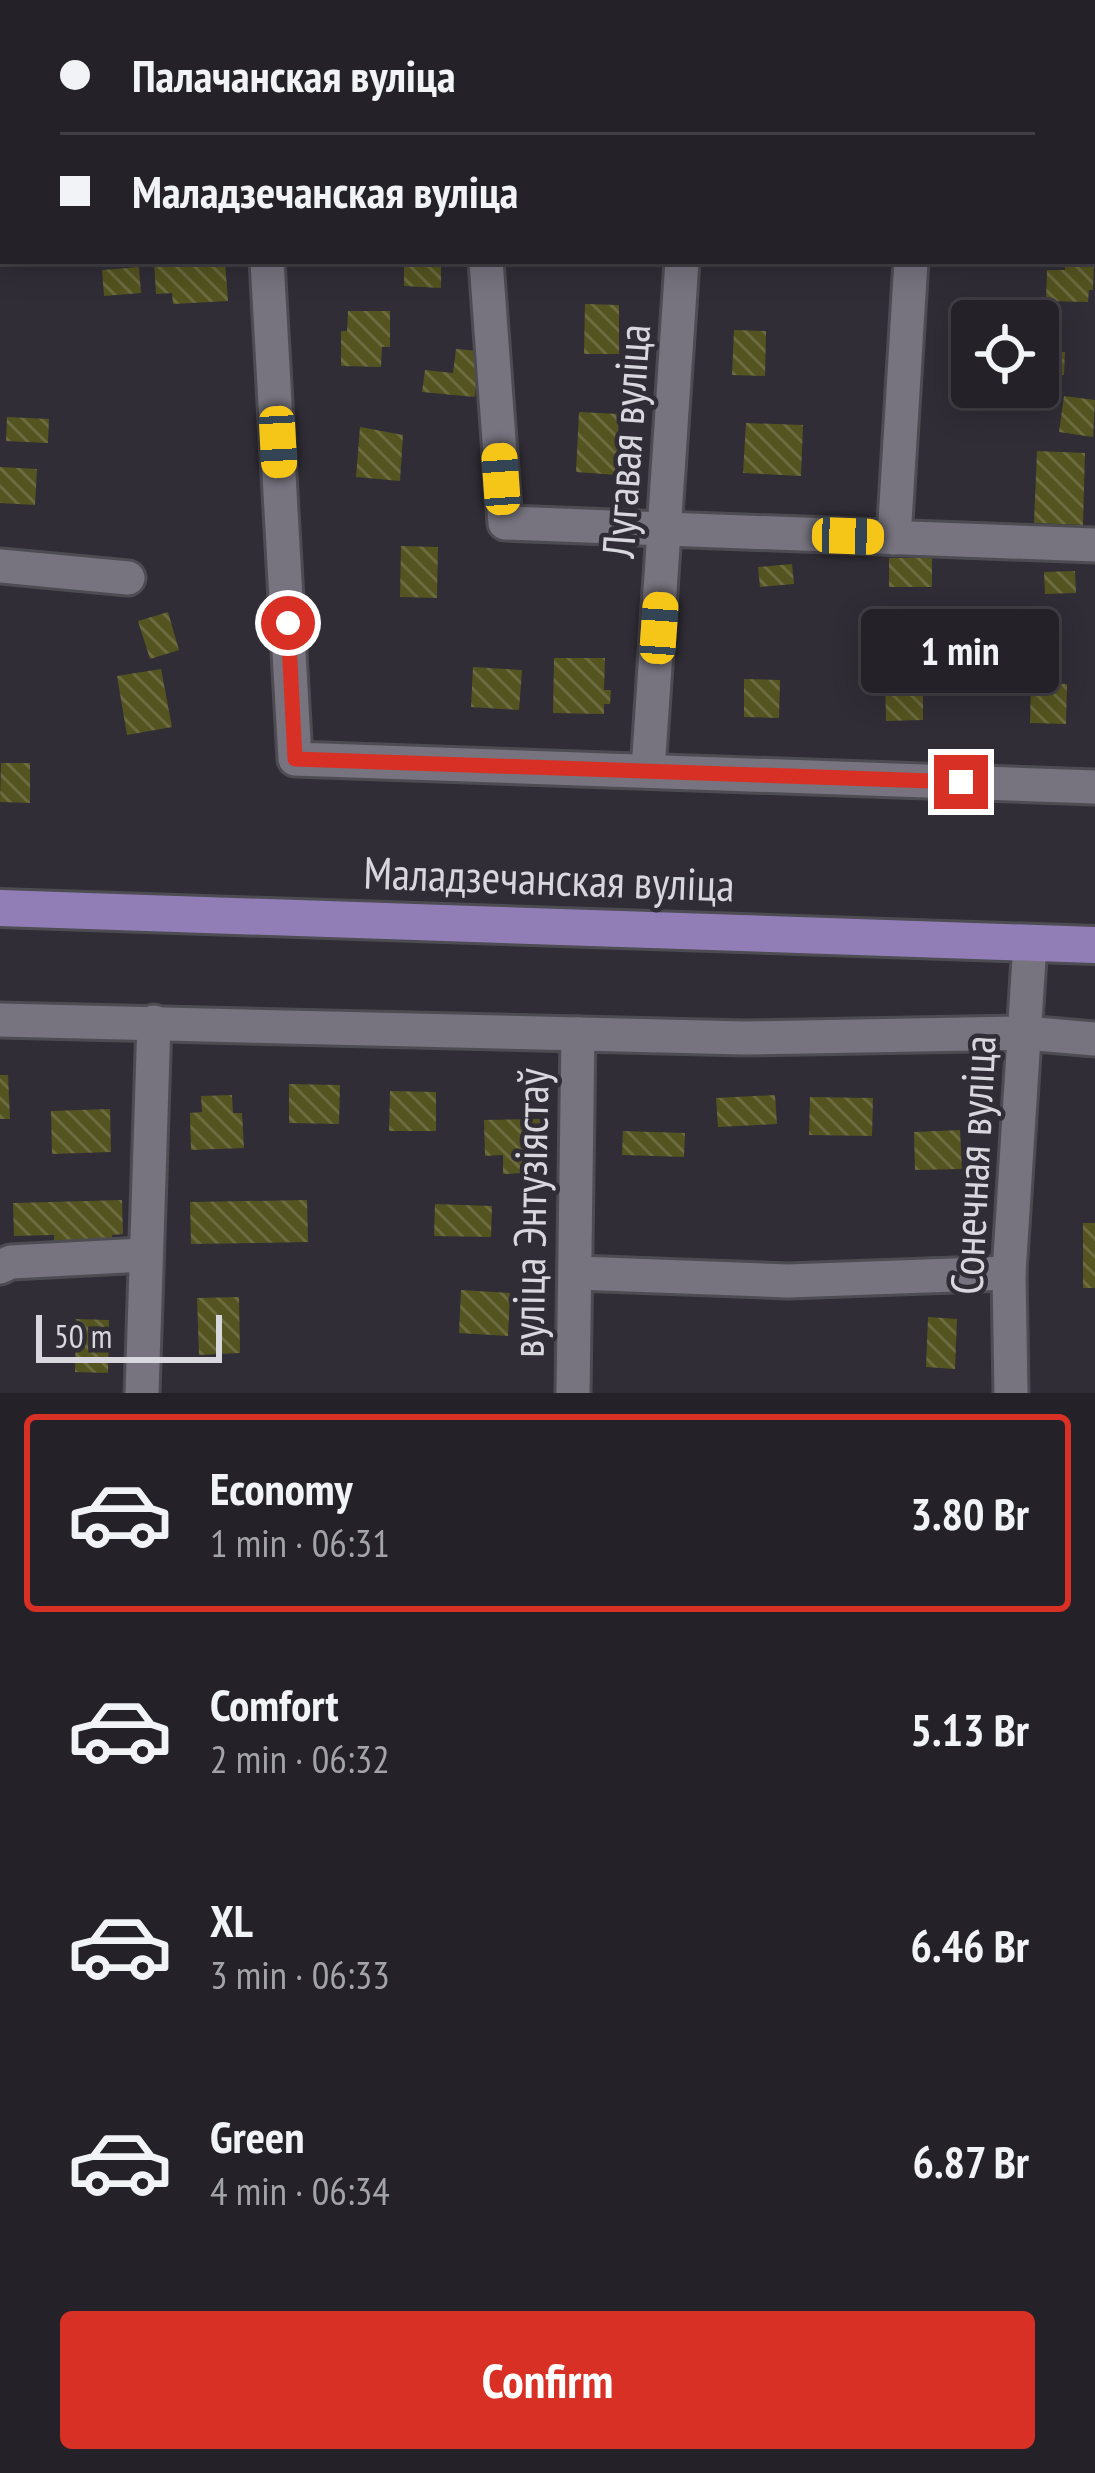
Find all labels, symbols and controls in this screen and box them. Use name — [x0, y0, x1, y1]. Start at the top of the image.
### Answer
text: Палачанская вуліца — [132, 46, 455, 104]
text: Маладзечанская вуліца — [132, 162, 518, 220]
map controls — [951, 300, 1059, 408]
button: locate — [951, 300, 1059, 408]
street label: Лугавая вуліца — [588, 322, 662, 561]
car — [258, 405, 298, 479]
car — [481, 442, 521, 516]
car — [811, 517, 885, 555]
car — [639, 591, 679, 665]
route start — [261, 596, 315, 650]
callout: 1 min — [862, 608, 1060, 692]
text: 1 min — [921, 625, 999, 676]
route end — [934, 755, 988, 809]
street label: Маладзечанская вуліца — [362, 843, 736, 913]
street label: Сонечная вуліца — [936, 1034, 1008, 1296]
street label: вуліца Энтузіястаў — [497, 1068, 561, 1358]
scale bar — [36, 1309, 222, 1362]
text: 50 m — [54, 1314, 112, 1357]
icon: car — [66, 1459, 174, 1567]
text: Economy — [210, 1459, 353, 1517]
text: 3.80 Br — [910, 1484, 1029, 1542]
text: 1 min · 06:31 — [210, 1517, 390, 1568]
icon: car — [66, 1675, 174, 1783]
text: Comfort — [210, 1675, 339, 1733]
text: 5.13 Br — [910, 1700, 1029, 1758]
text: 2 min · 06:32 — [210, 1733, 390, 1784]
icon: car — [66, 1891, 174, 1999]
text: XL — [210, 1891, 253, 1949]
text: 6.46 Br — [910, 1916, 1029, 1974]
text: 3 min · 06:33 — [210, 1949, 390, 2000]
icon: car — [66, 2107, 174, 2215]
text: Green — [210, 2107, 305, 2165]
text: 6.87 Br — [912, 2132, 1029, 2190]
text: 4 min · 06:34 — [210, 2165, 390, 2216]
button: Confirm — [60, 2311, 1035, 2449]

